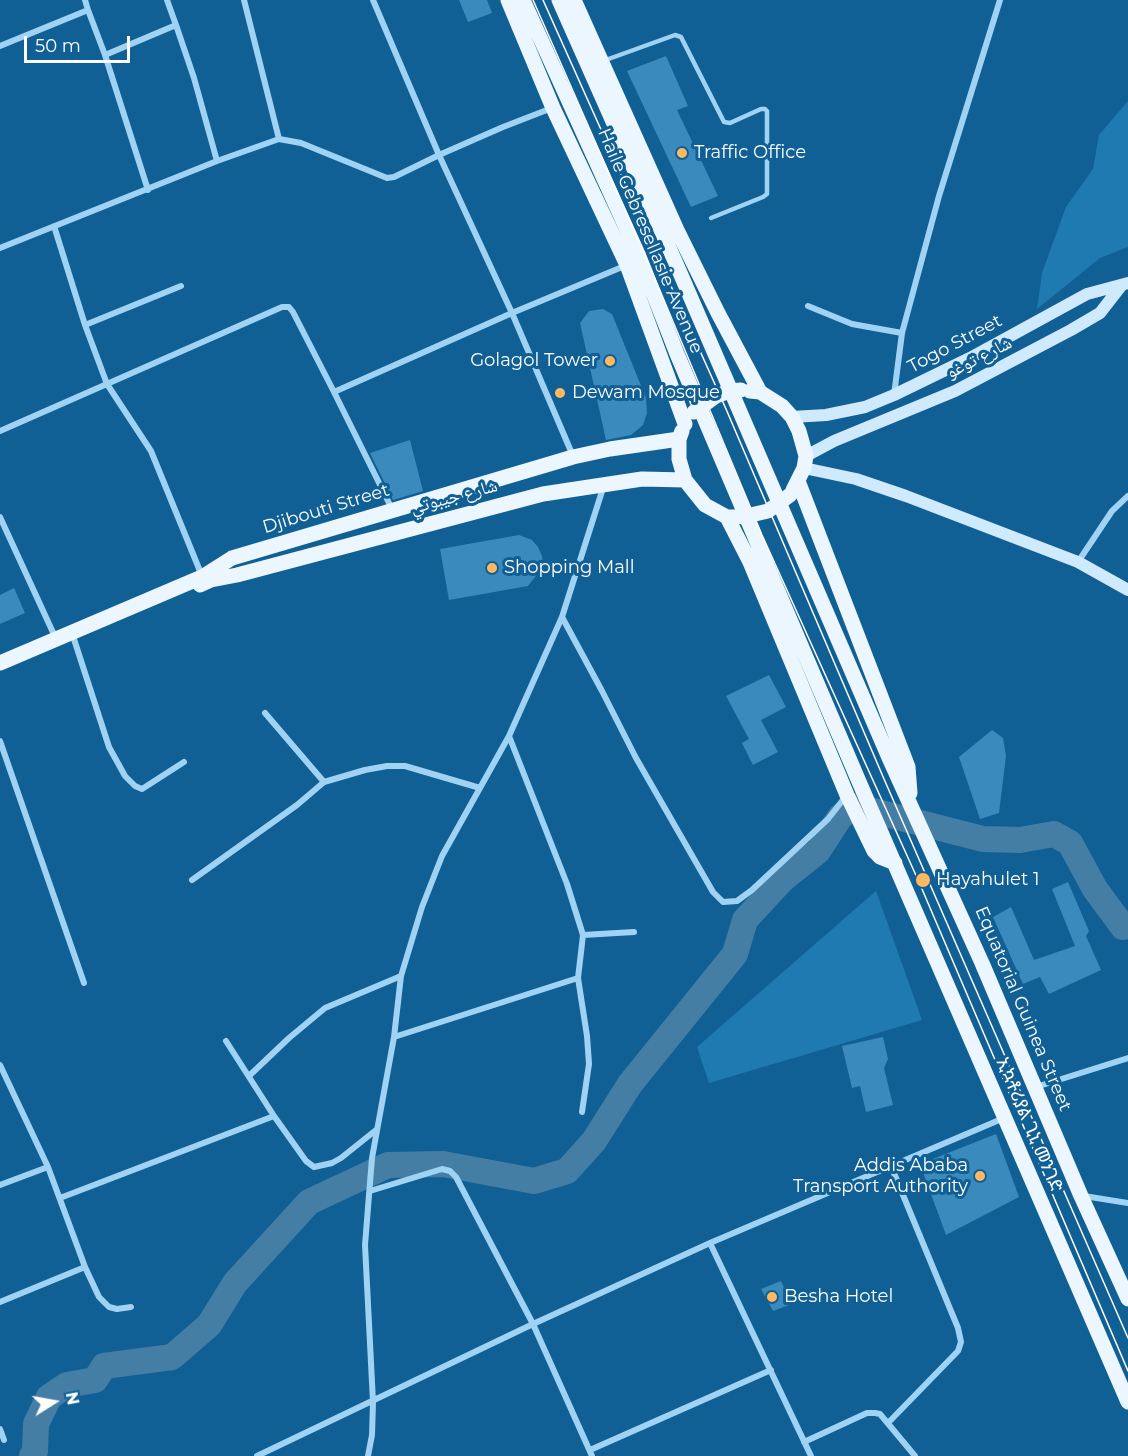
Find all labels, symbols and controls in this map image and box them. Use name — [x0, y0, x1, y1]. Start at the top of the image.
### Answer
scale bar — [27, 24, 134, 62]
text: 50 m — [35, 35, 81, 57]
street label: Haile Gebresellasie Avenue — [593, 125, 707, 357]
place label: Traffic Office — [694, 142, 806, 164]
marker: Traffic Office — [675, 146, 689, 160]
street label: Togo Street — [904, 310, 1006, 378]
street label: شارع توغو — [942, 332, 1016, 384]
place label: Golagol Tower — [470, 350, 598, 372]
marker: Golagol Tower — [603, 354, 617, 368]
place label: Dewam Mosque — [572, 382, 720, 404]
marker: Dewam Mosque — [553, 386, 567, 400]
street label: شارع جيبوتي — [408, 475, 500, 519]
street label: Djibouti Street — [260, 479, 392, 539]
place label: Shopping Mall — [504, 557, 634, 579]
marker: Shopping Mall — [485, 561, 499, 575]
place label: Hayahulet 1 — [936, 869, 1039, 891]
marker: Hayahulet 1 — [914, 871, 932, 889]
street label: Equatorial Guinea Street — [970, 903, 1076, 1115]
street label: ኢኳቶሪያል ጊኒ መንገድ — [991, 1054, 1067, 1196]
place label: Addis Ababa Transport Authority — [793, 1155, 968, 1198]
marker: Addis Ababa Transport Authority — [973, 1169, 987, 1183]
place label: Besha Hotel — [784, 1286, 893, 1308]
marker: Besha Hotel — [765, 1290, 779, 1304]
north arrow — [24, 1372, 84, 1432]
text: N — [62, 1390, 83, 1407]

